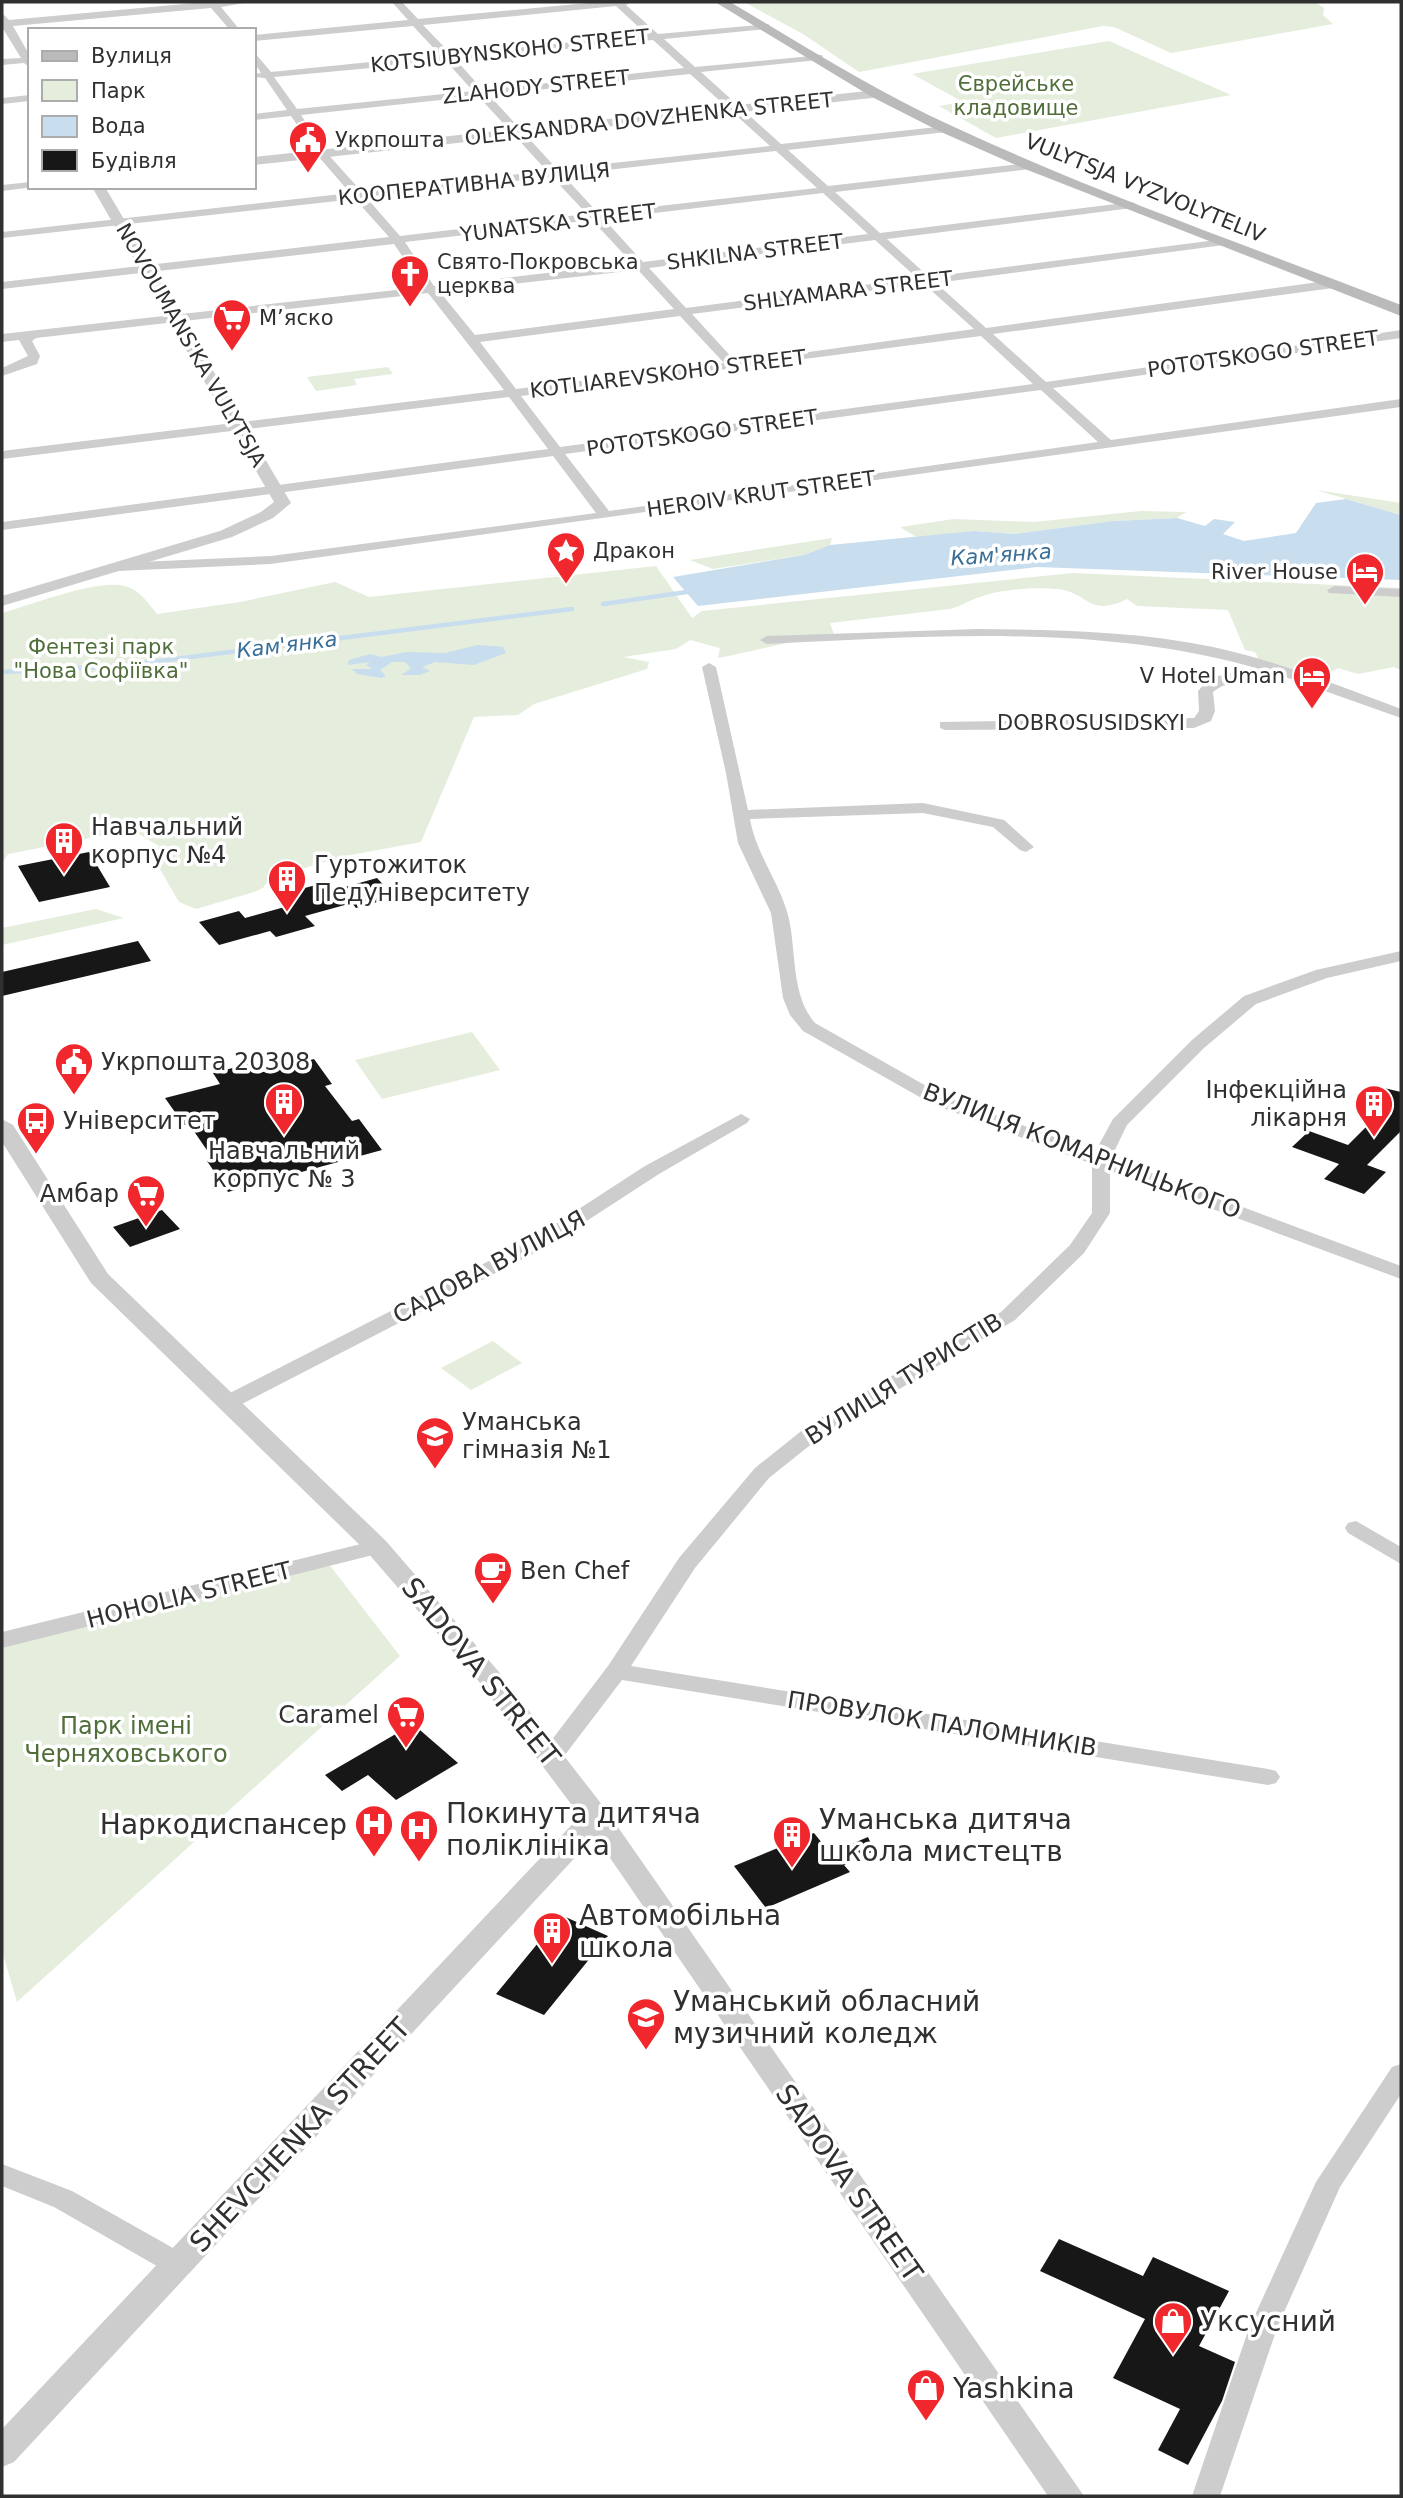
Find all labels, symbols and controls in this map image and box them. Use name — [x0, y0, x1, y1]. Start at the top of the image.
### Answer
street label: KOTSIUBYNSKOHO STREET — [369, 24, 651, 78]
legend — [28, 28, 256, 189]
text: Вулиця — [91, 44, 172, 68]
street label: ZLAHODY STREET — [441, 65, 631, 109]
park label: Єврейське кладовище — [953, 72, 1079, 120]
text: Парк — [91, 79, 146, 103]
street label: OLEKSANDRA DOVZHENKA STREET — [464, 88, 835, 150]
text: Вода — [91, 114, 146, 138]
public building icon: Укрпошта — [287, 119, 329, 174]
place label: Укрпошта — [335, 128, 445, 152]
street label: VULYTSJA VYZVOLYTELIV — [1021, 129, 1269, 247]
text: Будівля — [91, 149, 177, 173]
street label: КООПЕРАТИВНА ВУЛИЦЯ — [337, 158, 611, 210]
street label: YUNATSKA STREET — [458, 199, 658, 247]
street label: NOVOUMANS'KA VULYTSJA — [111, 219, 271, 472]
street label: SHKILNA STREET — [665, 229, 845, 275]
place label: Свято-Покровська церква — [437, 250, 639, 298]
church icon: Свято-Покровська церква — [389, 253, 431, 308]
street label: SHLYAMARA STREET — [742, 266, 954, 316]
supermarket icon: Мʼяско — [211, 297, 253, 352]
place label: Мʼяско — [259, 306, 334, 330]
street label: POTOTSKOGO STREET — [1146, 326, 1380, 382]
street label: KOTLIAREVSKOHO STREET — [529, 345, 808, 403]
street label: POTOTSKOGO STREET — [585, 405, 819, 461]
street label: HEROIV KRUT STREET — [645, 466, 877, 522]
place icon: Дракон — [545, 530, 587, 585]
place label: Дракон — [593, 539, 675, 563]
water label: Кам'янка — [950, 539, 1052, 571]
hotel icon: River House — [1344, 551, 1386, 606]
place label: River House — [1211, 560, 1338, 584]
water label: Кам'янка — [235, 627, 339, 663]
park label: Фентезі парк "Нова Софіївка" — [14, 635, 188, 683]
hotel icon: V Hotel Uman — [1291, 655, 1333, 710]
place label: V Hotel Uman — [1140, 664, 1285, 688]
street label: DOBROSUSIDSKYI — [997, 711, 1185, 735]
place label: Навчальний корпус №4 — [91, 813, 243, 869]
building icon: Навчальний корпус №4 — [43, 820, 85, 875]
place label: Гуртожиток Педуніверситету — [314, 851, 530, 907]
building icon: Гуртожиток Педуніверситету — [266, 858, 308, 913]
public building icon: Укрпошта 20308 — [53, 1041, 95, 1096]
place label: Укрпошта 20308 — [101, 1048, 310, 1076]
place label: Інфекційна лікарня — [1205, 1076, 1347, 1132]
street label: ВУЛИЦЯ КОМАРНИЦЬКОГО — [919, 1077, 1245, 1225]
building icon: Навчальний корпус № 3 — [263, 1081, 305, 1136]
building icon: Інфекційна лікарня — [1353, 1083, 1395, 1138]
bus stop icon: Університет — [15, 1100, 57, 1155]
place label: Університет — [63, 1107, 216, 1135]
place label: Навчальний корпус № 3 — [208, 1137, 360, 1193]
supermarket icon: Амбар — [125, 1173, 167, 1228]
place label: Амбар — [40, 1180, 119, 1208]
street label: САДОВА ВУЛИЦЯ — [388, 1204, 590, 1330]
street label: ВУЛИЦЯ ТУРИСТІВ — [800, 1307, 1008, 1451]
place label: Уманська гімназія №1 — [462, 1408, 612, 1464]
school or university icon: Уманська гімназія №1 — [414, 1415, 456, 1470]
cafe icon: Ben Chef — [472, 1550, 514, 1605]
street label: HOHOLIA STREET — [84, 1556, 295, 1634]
place label: Ben Chef — [520, 1557, 630, 1585]
street label: SADOVA STREET — [395, 1571, 568, 1774]
street label: ПРОВУЛОК ПАЛОМНИКІВ — [785, 1686, 1099, 1762]
supermarket icon: Caramel — [385, 1694, 427, 1749]
place label: Caramel — [278, 1701, 379, 1729]
park label: Парк імені Черняховського — [24, 1712, 228, 1768]
place label: Покинута дитяча поліклініка — [446, 1797, 701, 1862]
hospital icon: Наркодиспансер — [353, 1803, 395, 1858]
place label: Уманська дитяча школа мистецтв — [819, 1803, 1072, 1868]
place label: Наркодиспансер — [100, 1808, 347, 1841]
hospital icon: Покинута дитяча поліклініка — [398, 1808, 440, 1863]
building icon: Уманська дитяча школа мистецтв — [771, 1814, 813, 1869]
place label: Автомобільна школа — [579, 1899, 781, 1964]
building icon: Автомобільна школа — [531, 1910, 573, 1965]
place label: Уманський обласний музичний коледж — [673, 1985, 980, 2050]
school or university icon: Уманський обласний музичний коледж — [625, 1996, 667, 2051]
street label: SHEVCHENKA STREET — [183, 2011, 418, 2259]
street label: SADOVA STREET — [769, 2078, 930, 2289]
shop icon: Уксусний — [1152, 2300, 1194, 2355]
place label: Уксусний — [1200, 2305, 1336, 2338]
shop icon: Yashkina — [905, 2367, 947, 2422]
place label: Yashkina — [952, 2372, 1075, 2405]

